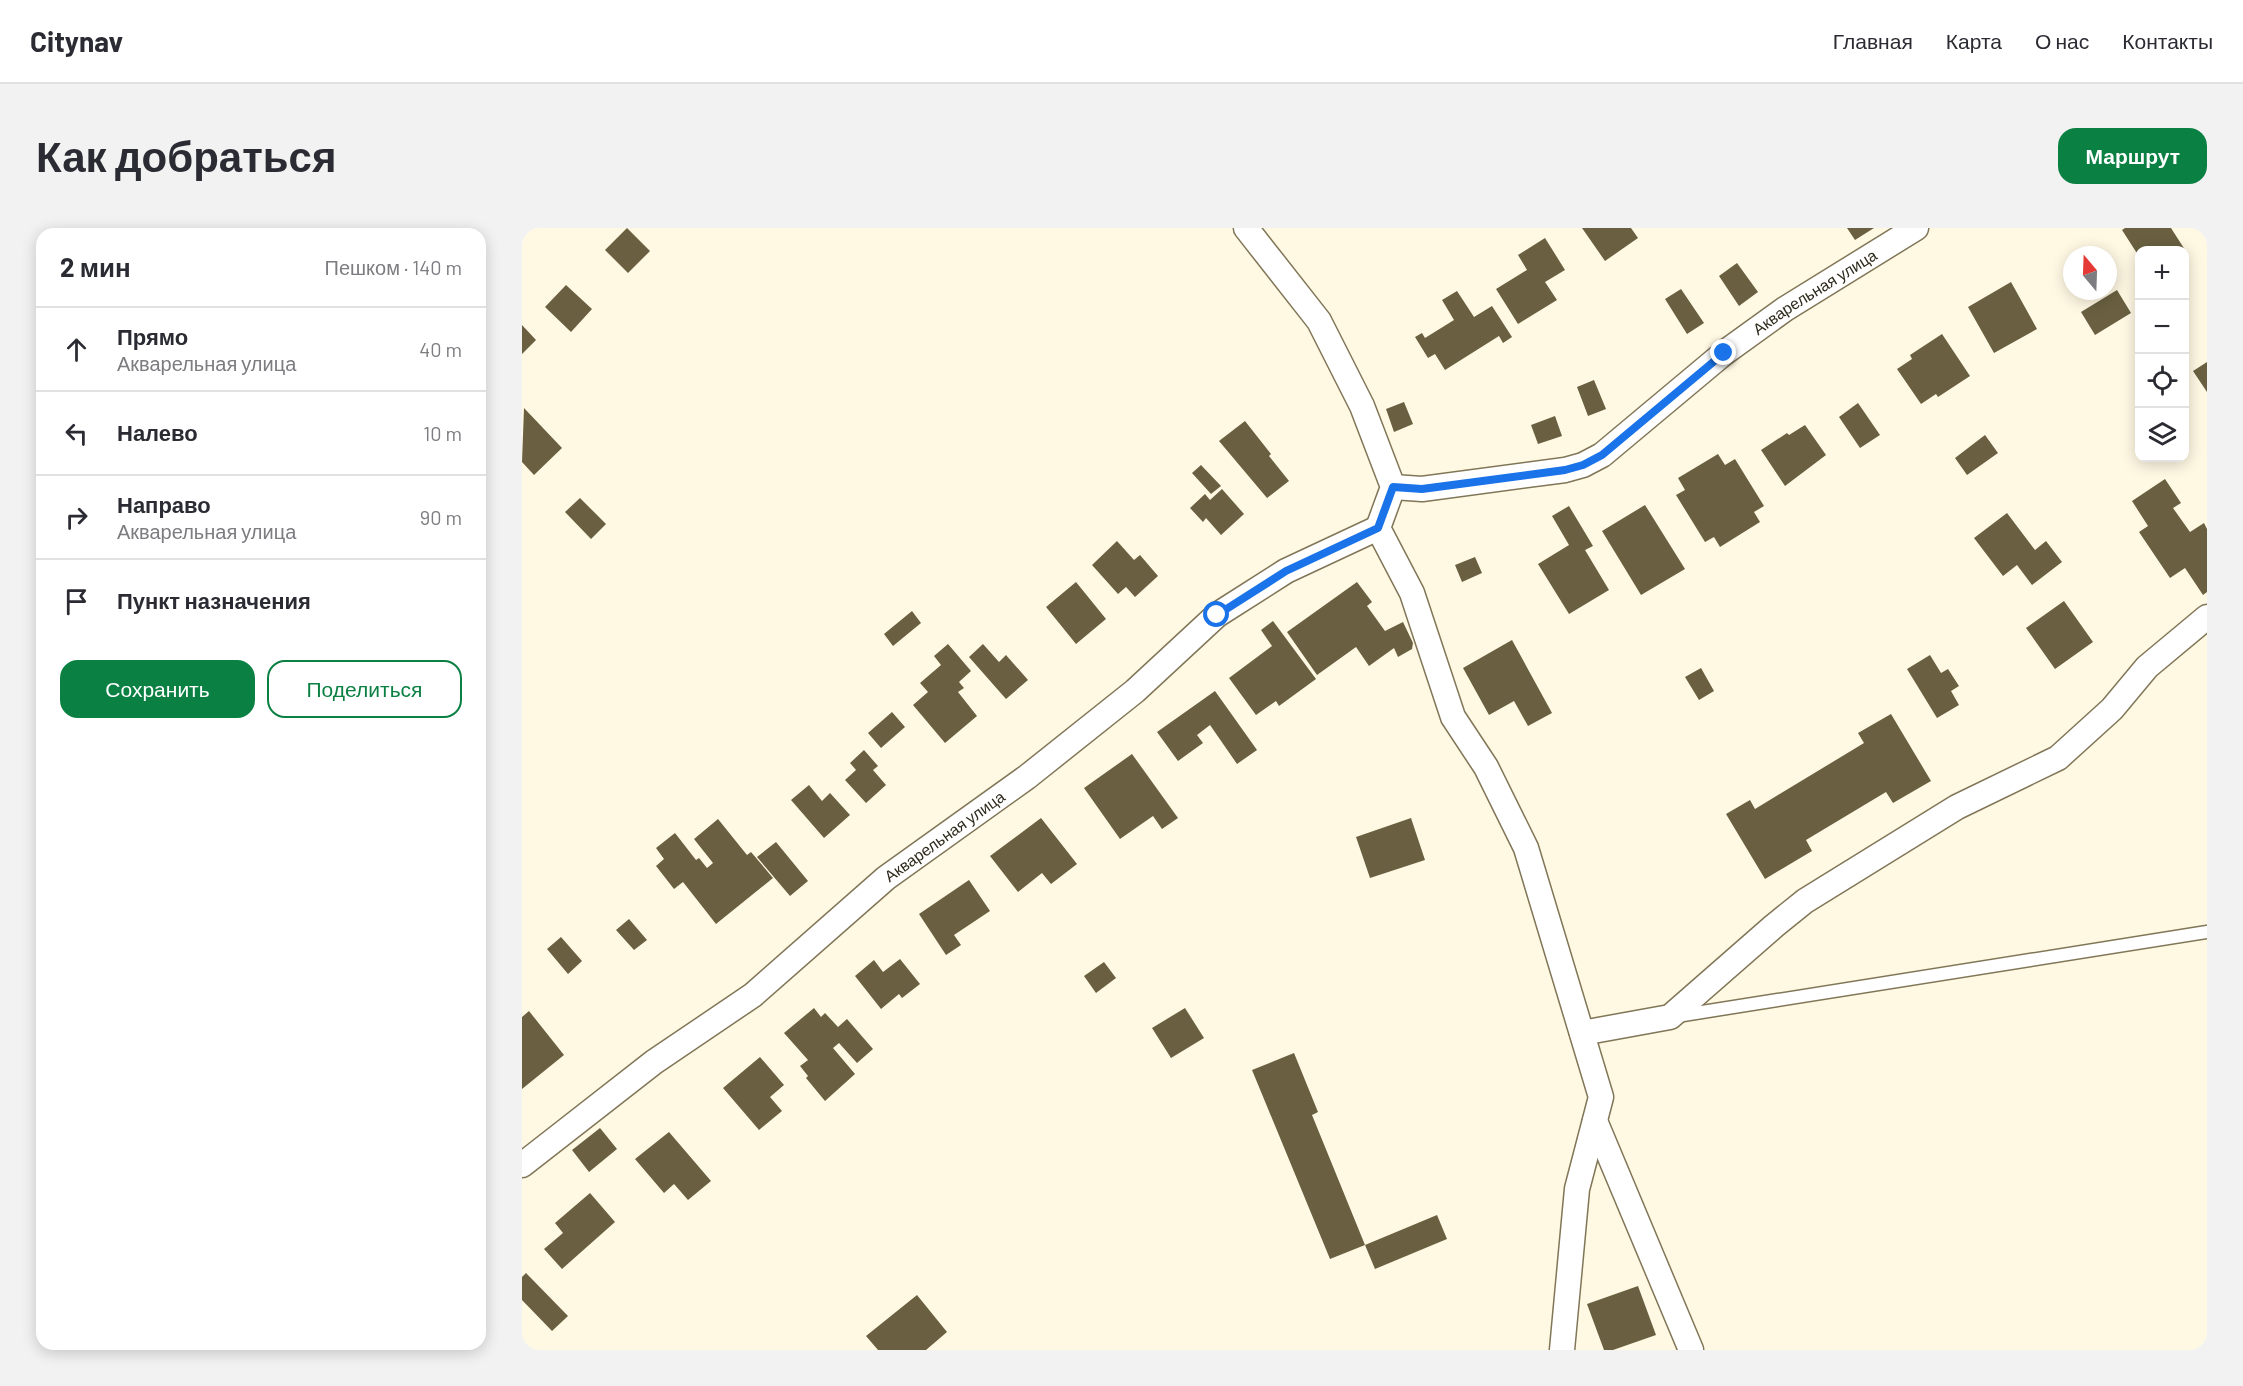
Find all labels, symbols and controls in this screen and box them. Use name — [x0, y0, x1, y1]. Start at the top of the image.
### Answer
text: Citynav — [30, 24, 123, 58]
text: Главная — [1833, 28, 1913, 53]
text: Карта — [1946, 28, 2002, 53]
text: О нас — [2035, 28, 2089, 53]
text: Контакты — [2122, 28, 2213, 53]
button: Маршрут — [2058, 128, 2207, 184]
text: Как добраться — [36, 130, 336, 180]
street label: Акварельная улица — [1749, 245, 1880, 338]
north arrow — [2063, 246, 2117, 300]
map controls — [2135, 246, 2189, 462]
button: + — [2135, 246, 2189, 300]
text: 2 мин — [60, 251, 131, 282]
text: Пешком · 140 m — [325, 255, 462, 279]
button: − — [2135, 300, 2189, 354]
text: Прямо — [117, 323, 188, 349]
icon: ahead — [60, 333, 93, 366]
text: 40 m — [419, 337, 462, 361]
route end — [1710, 339, 1736, 365]
text: Акварельная улица — [117, 351, 296, 375]
button: locate — [2135, 354, 2189, 408]
button: layers — [2135, 408, 2189, 462]
icon: left — [60, 417, 93, 450]
text: Налево — [117, 419, 198, 445]
text: 10 m — [423, 421, 462, 445]
text: Направо — [117, 491, 211, 517]
icon: right — [60, 501, 93, 534]
text: 90 m — [420, 505, 462, 529]
text: Акварельная улица — [117, 519, 296, 543]
icon: arrive — [60, 585, 93, 618]
text: Пункт назначения — [117, 587, 311, 613]
route start — [1203, 601, 1229, 627]
button: Сохранить — [60, 660, 255, 718]
button: Поделиться — [267, 660, 462, 718]
street label: Акварельная улица — [880, 786, 1008, 885]

